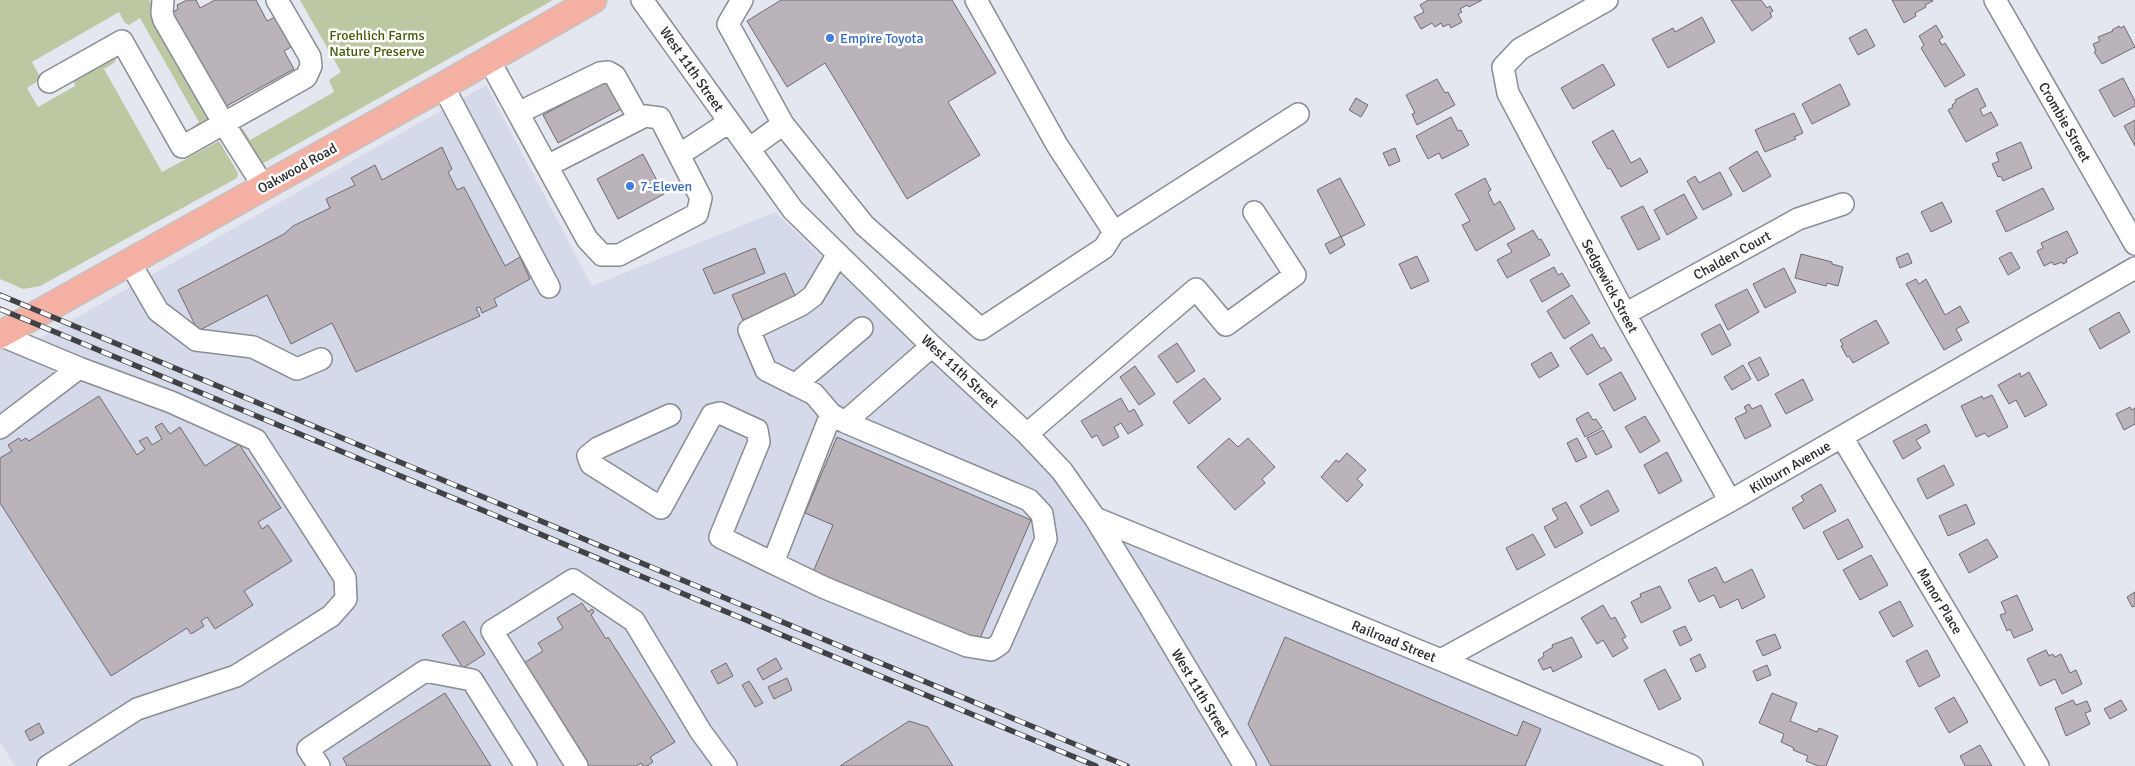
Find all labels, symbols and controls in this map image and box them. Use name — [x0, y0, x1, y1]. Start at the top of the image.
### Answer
street label: West 11th Street — [656, 24, 727, 115]
park label: Froehlich Farms Nature Preserve — [329, 27, 425, 60]
place label: Empire Toyota — [840, 30, 924, 47]
marker: Empire Toyota — [824, 32, 836, 44]
street label: Crombie Street — [2035, 79, 2094, 165]
street label: Oakwood Road — [255, 140, 340, 197]
place label: 7-Eleven — [640, 178, 692, 195]
marker: 7-Eleven — [624, 180, 636, 192]
street label: Chalden Court — [1691, 227, 1774, 284]
street label: Sedgewick Street — [1578, 236, 1641, 336]
street label: West 11th Street — [917, 331, 1002, 412]
street label: Kilburn Avenue — [1747, 437, 1834, 498]
street label: Manor Place — [1913, 565, 1966, 637]
street label: Railroad Street — [1349, 617, 1439, 666]
street label: West 11th Street — [1168, 646, 1234, 740]

